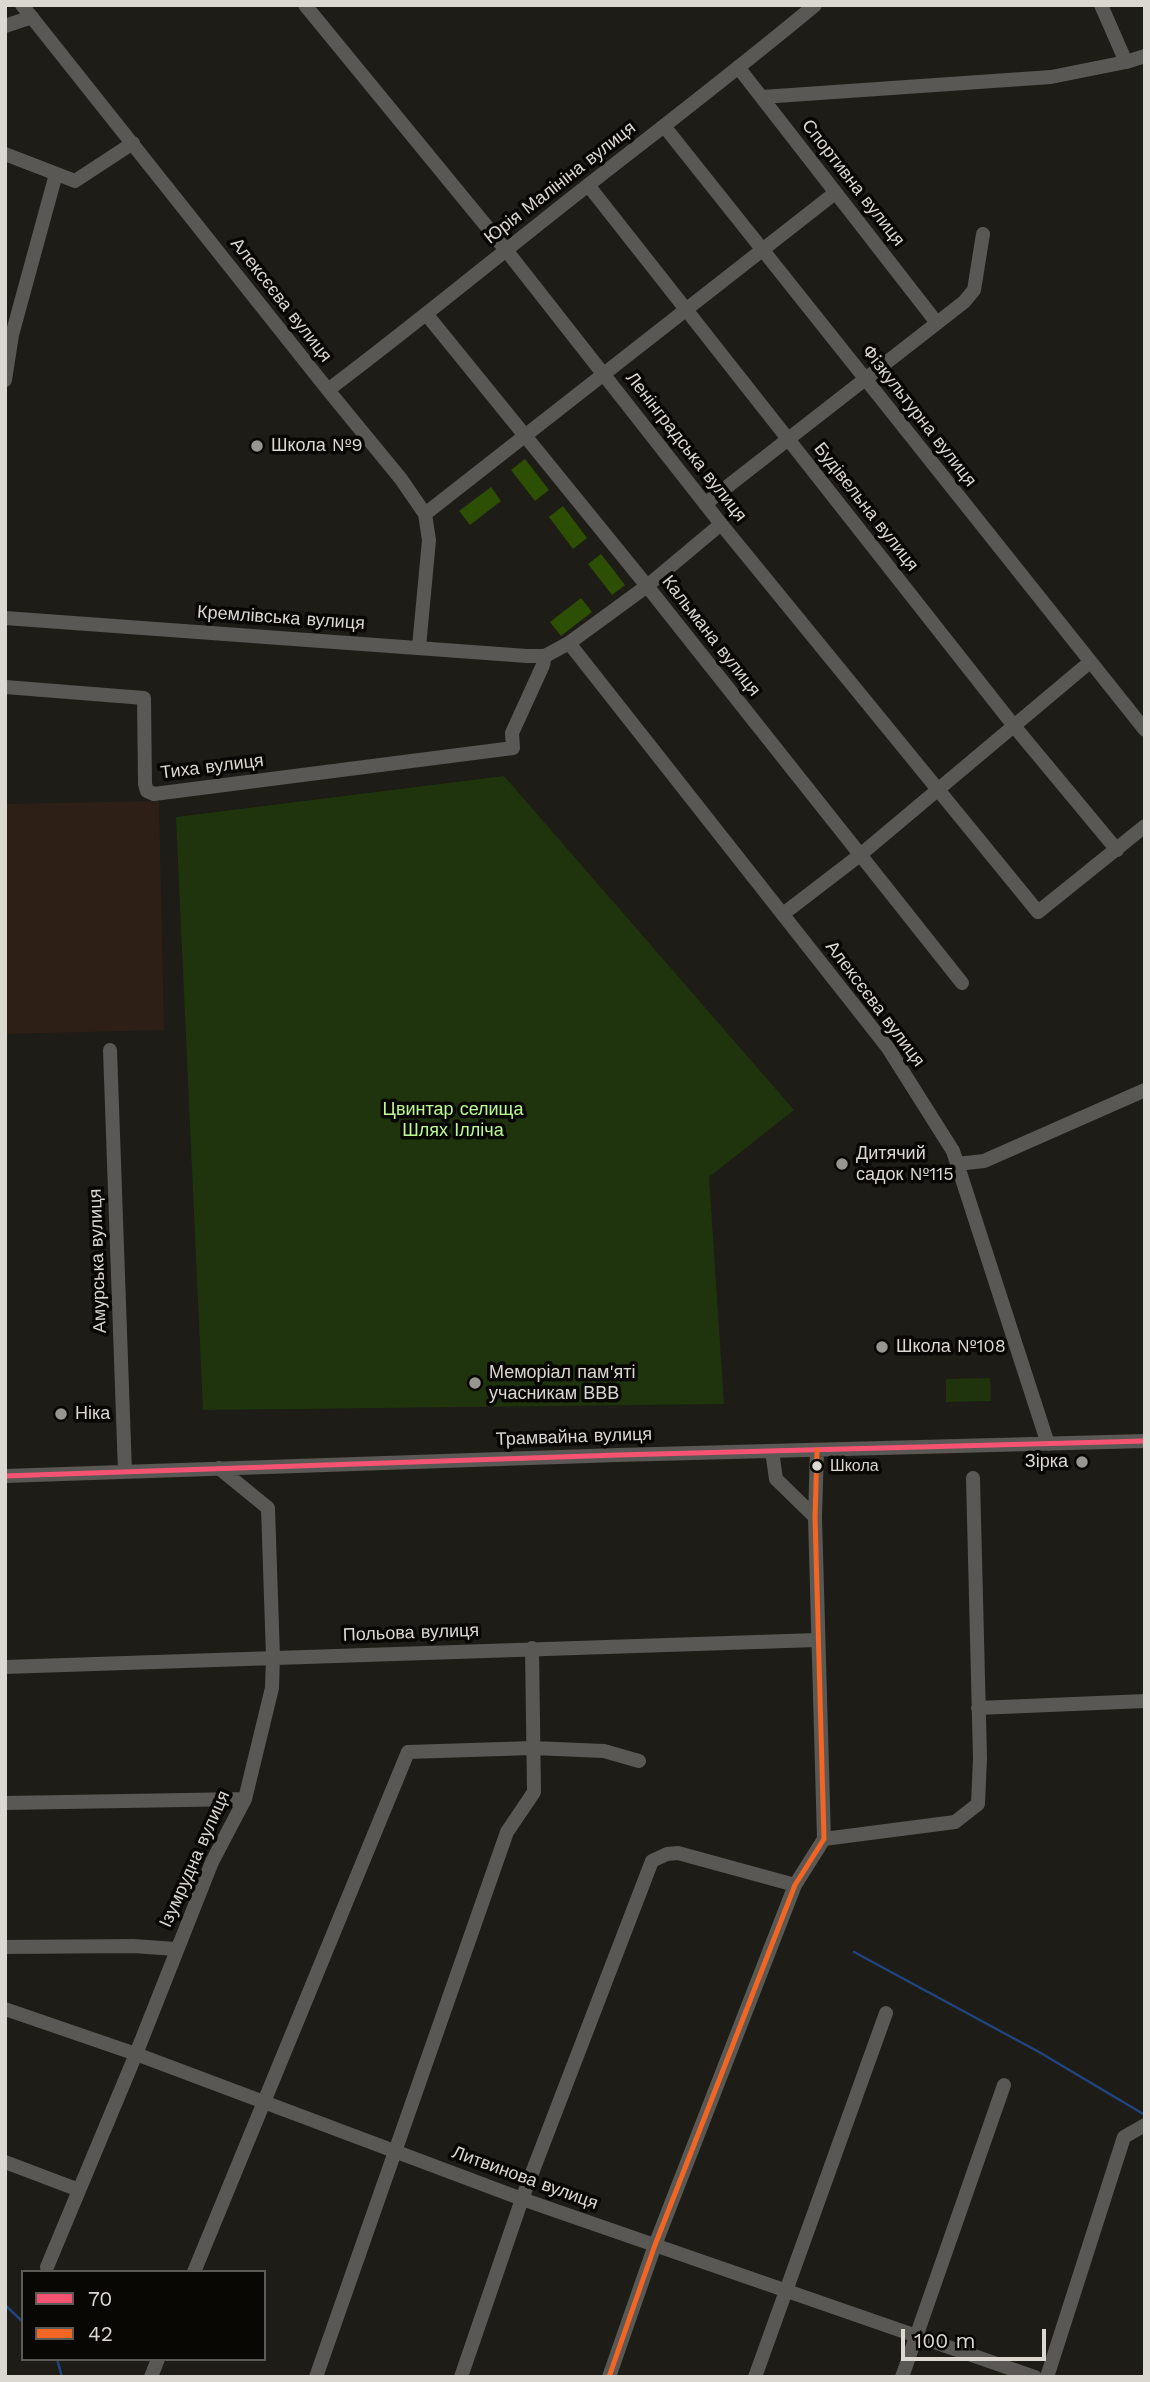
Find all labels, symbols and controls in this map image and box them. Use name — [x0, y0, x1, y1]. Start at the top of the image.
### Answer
street label: Спортивна вулиця — [797, 115, 909, 251]
street label: Юрія Малініна вулиця — [480, 117, 640, 249]
street label: Алексєєва вулиця — [226, 234, 336, 366]
street label: Фiзкультурна вулиця — [857, 341, 981, 491]
street label: Ленінградська вулиця — [621, 368, 751, 526]
place label: Школа №9 — [271, 435, 363, 457]
marker: Школа №9 — [249, 438, 265, 454]
street label: Будівельна вулиця — [809, 438, 923, 576]
street label: Кальмана вулиця — [657, 571, 765, 701]
street label: Кремлівська вулиця — [196, 601, 366, 635]
street label: Тиха вулиця — [159, 750, 265, 784]
street label: Алексєєва вулиця — [821, 937, 929, 1071]
park label: Цвинтар селища Шлях Ілліча — [383, 1099, 523, 1142]
place label: Дитячий садок №115 — [856, 1143, 954, 1186]
marker: Дитячий садок №115 — [834, 1156, 850, 1172]
street label: Амурська вулиця — [85, 1188, 111, 1334]
place label: Школа №108 — [896, 1336, 1006, 1358]
marker: Школа №108 — [874, 1339, 890, 1355]
place label: Меморіал пам'яті учасникам ВВВ — [489, 1362, 636, 1404]
marker: Меморіал пам'яті учасникам ВВВ — [467, 1375, 483, 1391]
place label: Ніка — [75, 1403, 110, 1425]
marker: Ніка — [53, 1406, 69, 1422]
street label: Трамвайна вулиця — [496, 1423, 652, 1451]
place label: Зірка — [1025, 1451, 1068, 1473]
marker: Зірка — [1074, 1454, 1090, 1470]
place label: Школа — [830, 1456, 879, 1476]
marker: Школа — [810, 1459, 824, 1473]
street label: Польова вулиця — [342, 1620, 480, 1646]
street label: Ізумрудна вулиця — [155, 1787, 235, 1931]
street label: Литвинова вулиця — [449, 2142, 601, 2214]
legend — [21, 2270, 266, 2361]
text: 70 — [88, 2286, 112, 2311]
scale bar — [905, 2316, 1050, 2360]
text: 42 — [88, 2321, 113, 2346]
text: 100 m — [914, 2328, 976, 2353]

